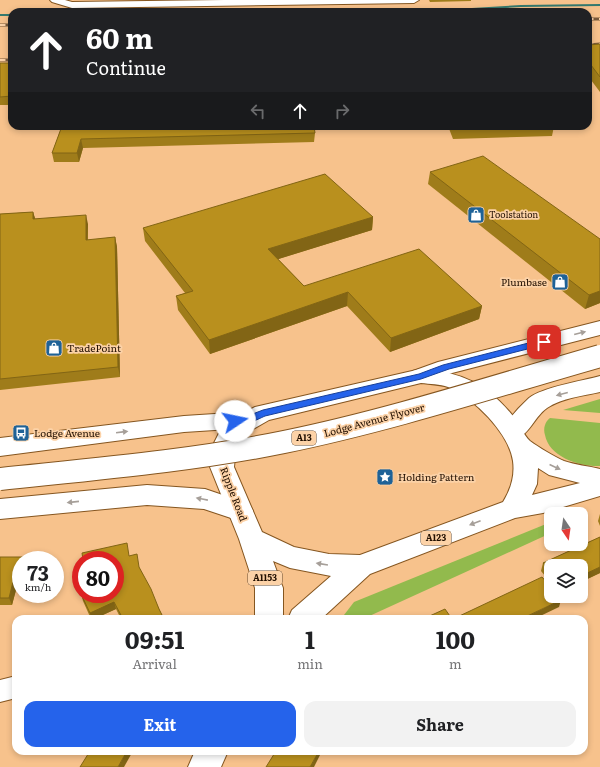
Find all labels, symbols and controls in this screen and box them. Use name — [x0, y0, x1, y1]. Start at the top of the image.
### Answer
text: 60 m — [86, 16, 153, 58]
icon: ahead — [20, 24, 72, 76]
text: Continue — [86, 54, 166, 81]
icon: left — [247, 100, 269, 122]
icon: ahead — [289, 100, 311, 122]
icon: right — [331, 100, 353, 122]
shop icon: Toolstation — [466, 205, 486, 225]
place label: Toolstation — [489, 207, 538, 221]
shop icon: Plumbase — [550, 272, 570, 292]
place label: Plumbase — [501, 274, 547, 289]
pin — [527, 325, 561, 359]
one-way arrow — [574, 330, 586, 336]
icon: arrive — [533, 331, 555, 353]
shop icon: TradePoint — [44, 338, 64, 358]
place label: TradePoint — [67, 340, 121, 355]
one-way arrow — [556, 391, 568, 397]
street label: Lodge Avenue Flyover — [322, 399, 426, 440]
position arrow — [214, 400, 256, 442]
bus stop icon: Lodge Avenue — [11, 423, 31, 443]
place label: Lodge Avenue — [34, 425, 100, 440]
one-way arrow — [116, 429, 128, 435]
road number: A13 — [292, 431, 316, 445]
street label: Ripple Road — [217, 464, 252, 523]
one-way arrow — [550, 464, 561, 470]
place icon: Holding Pattern — [375, 467, 395, 487]
place label: Holding Pattern — [398, 469, 475, 484]
one-way arrow — [196, 496, 209, 502]
one-way arrow — [67, 498, 79, 505]
north arrow — [544, 507, 588, 551]
map controls — [544, 507, 588, 603]
one-way arrow — [469, 521, 481, 527]
road number: A123 — [421, 531, 451, 545]
speed limit sign: 80 — [72, 551, 124, 603]
text: 73 — [27, 557, 49, 587]
button: layers — [544, 559, 588, 603]
one-way arrow — [316, 561, 328, 567]
road number: A1153 — [248, 571, 282, 585]
text: km/h — [25, 579, 51, 594]
text: 09:51 — [125, 621, 184, 656]
text: 1 — [305, 621, 315, 656]
text: 100 — [436, 621, 475, 656]
text: Arrival — [132, 654, 177, 673]
text: min — [297, 654, 323, 673]
text: m — [449, 654, 462, 673]
button: Exit — [24, 701, 296, 747]
button: Share — [304, 701, 576, 747]

